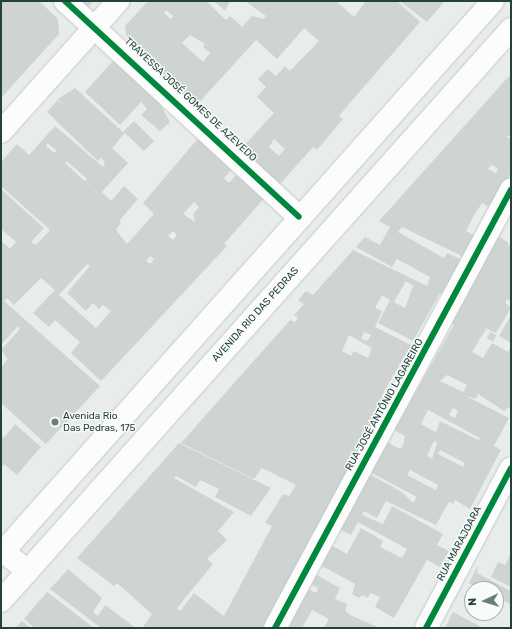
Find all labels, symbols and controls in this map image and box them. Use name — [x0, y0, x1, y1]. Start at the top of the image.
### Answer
street label: TRAVESSA JOSÉ GOMES DE AZEVEDO — [121, 35, 259, 165]
street label: AVENIDA RIO DAS PEDRAS — [210, 265, 302, 365]
street label: RUA JOSÉ ANTÔNIO LAGAREIRO — [343, 337, 427, 473]
place label: Avenida Rio Das Pedras, 175 — [63, 410, 135, 434]
marker: Avenida Rio Das Pedras, 175 — [50, 417, 60, 427]
street label: RUA MARAJOARA — [435, 504, 485, 584]
north arrow — [464, 581, 504, 621]
text: N — [466, 597, 479, 606]

